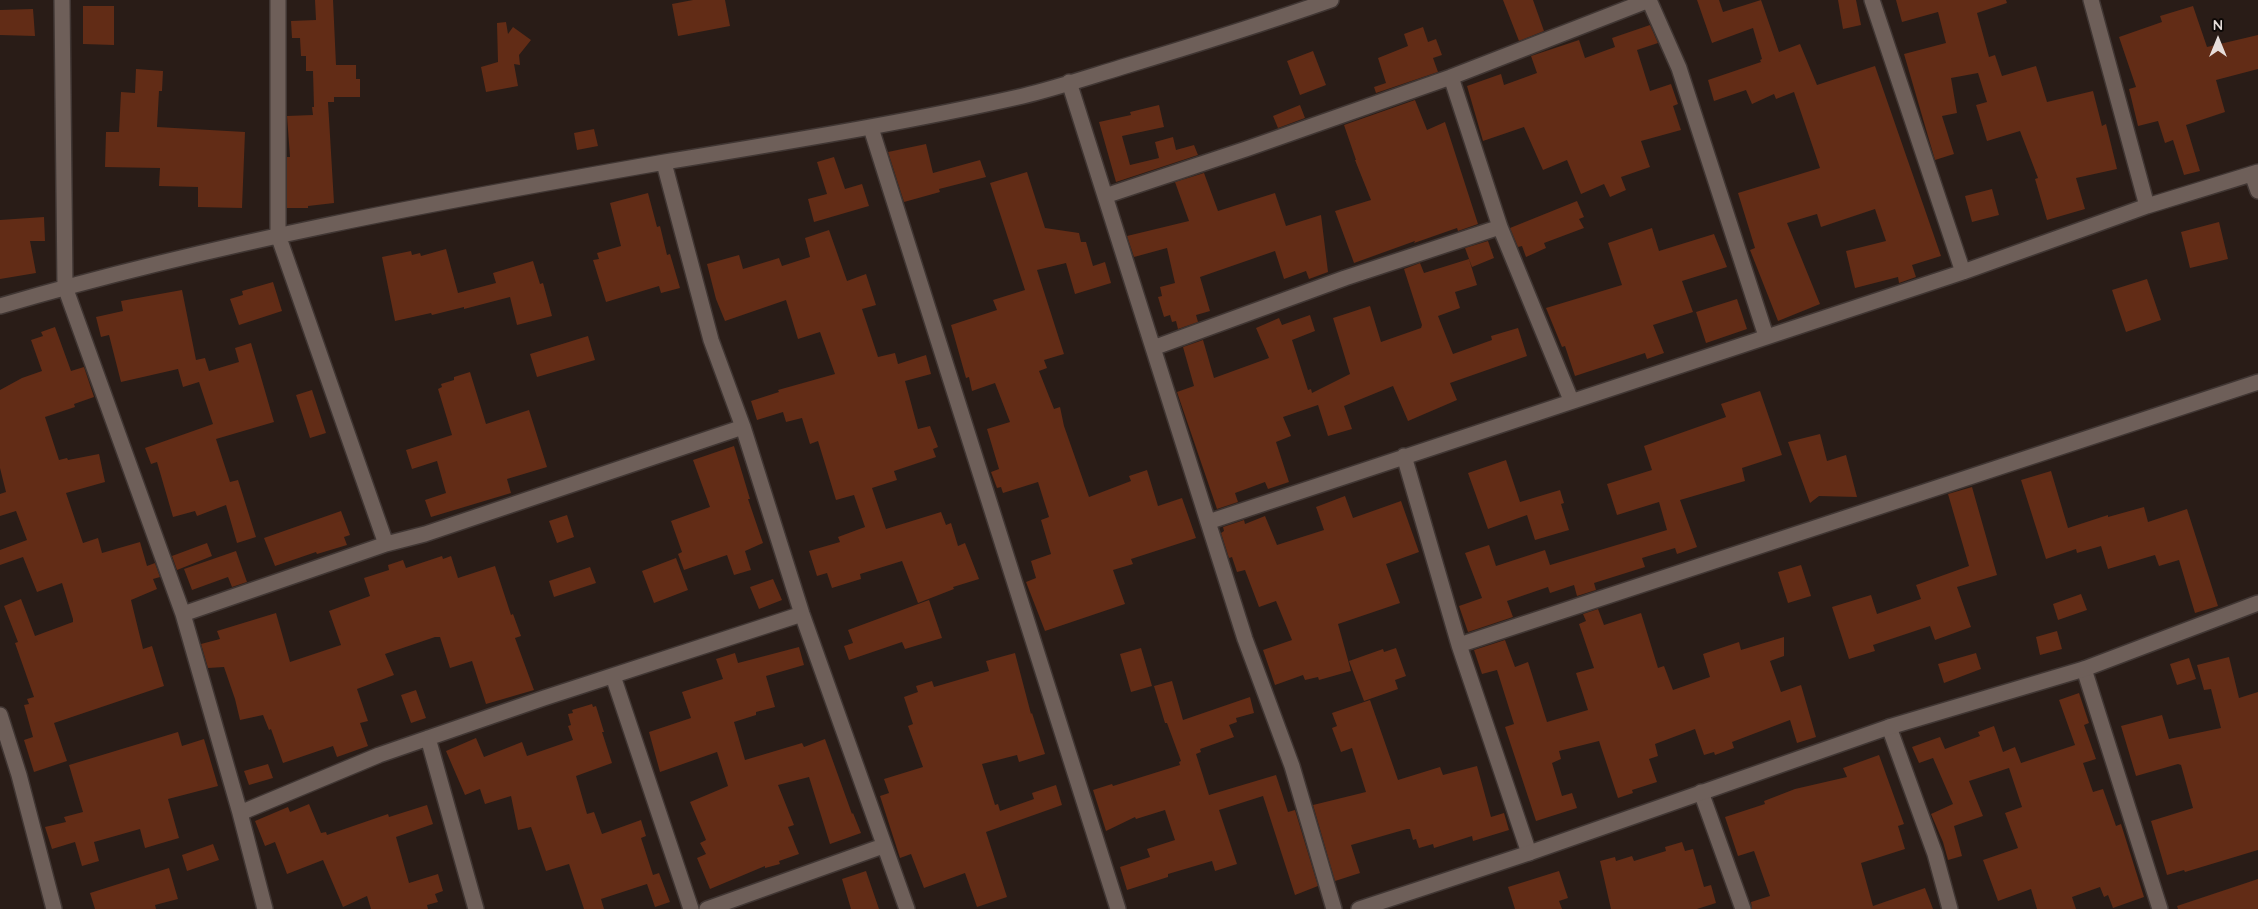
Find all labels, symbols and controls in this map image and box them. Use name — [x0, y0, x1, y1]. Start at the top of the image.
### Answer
north arrow — [2193, 15, 2243, 65]
text: N — [2213, 16, 2223, 34]

